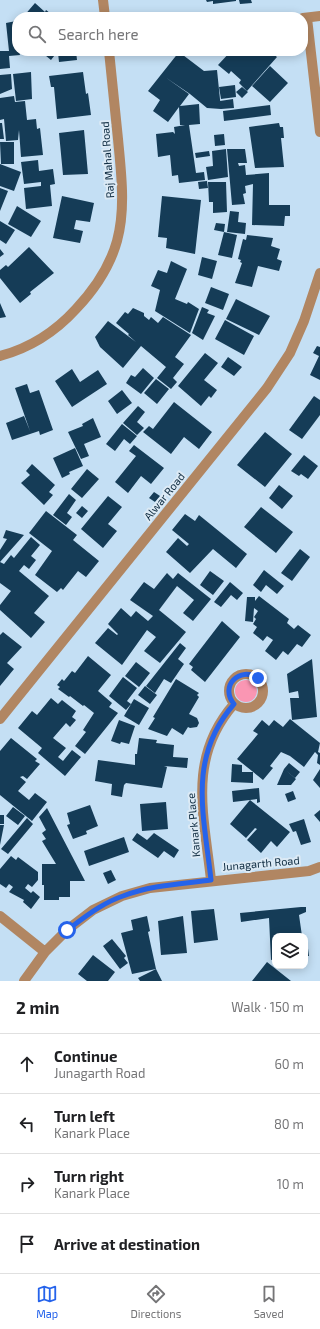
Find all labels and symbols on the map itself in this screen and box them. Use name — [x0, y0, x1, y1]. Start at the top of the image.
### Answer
street label: Raj Mahal Road — [98, 121, 117, 199]
street label: Alwar Road — [141, 470, 187, 522]
route end — [249, 669, 267, 687]
street label: Kanark Place — [184, 792, 202, 858]
street label: Junagarth Road — [222, 853, 300, 873]
route start — [58, 921, 76, 939]

